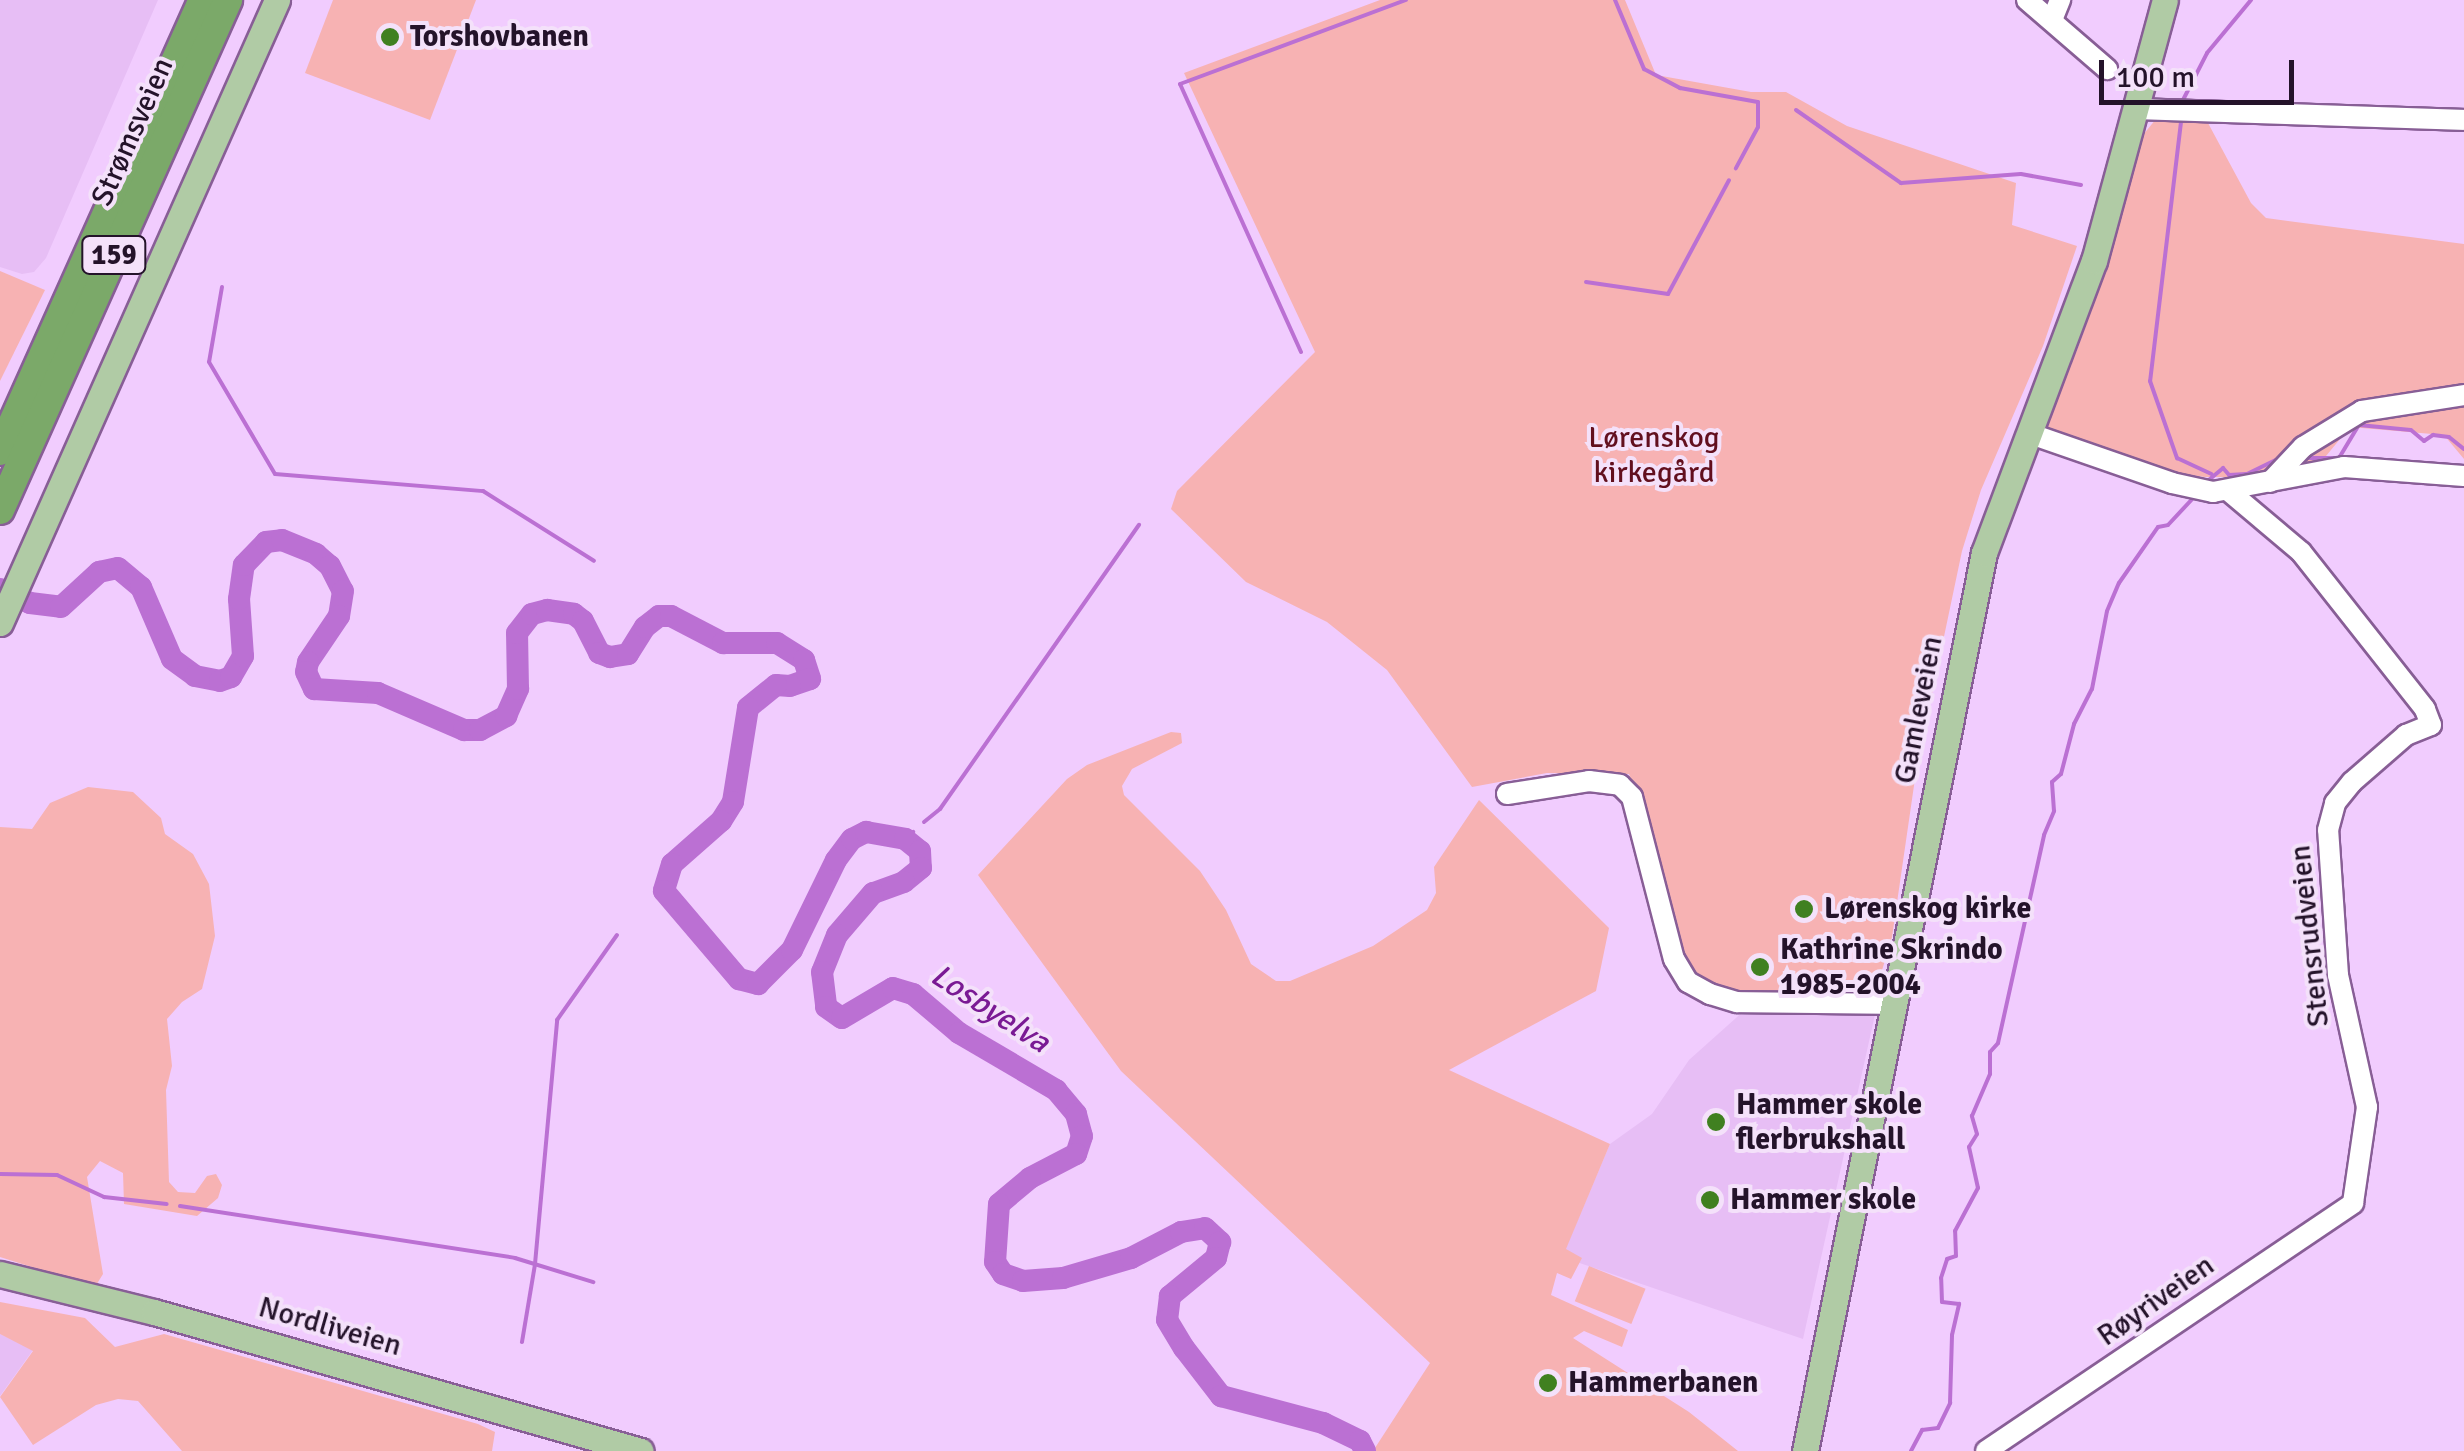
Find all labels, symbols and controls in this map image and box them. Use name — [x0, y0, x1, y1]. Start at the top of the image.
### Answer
place label: Torshovbanen — [410, 19, 589, 55]
marker: Torshovbanen — [379, 26, 401, 48]
scale bar — [2104, 40, 2299, 102]
street label: Strømsveien — [84, 52, 182, 212]
text: 100 m — [2116, 59, 2195, 96]
road number: 159 — [79, 232, 149, 278]
park label: Lørenskog kirkegård — [1588, 420, 1720, 490]
street label: Gamleveien — [1887, 633, 1951, 787]
street label: Stensrudveien — [2283, 843, 2337, 1029]
place label: Lørenskog kirke — [1824, 891, 2031, 927]
marker: Lørenskog kirke — [1793, 898, 1815, 920]
place label: Kathrine Skrindo 1985-2004 — [1780, 932, 2003, 1002]
water label: Losbyelva — [923, 956, 1057, 1062]
marker: Kathrine Skrindo 1985-2004 — [1749, 956, 1771, 978]
place label: Hammer skole flerbrukshall — [1736, 1087, 1922, 1158]
marker: Hammer skole flerbrukshall — [1705, 1111, 1727, 1133]
place label: Hammer skole — [1730, 1182, 1916, 1218]
marker: Hammer skole — [1699, 1189, 1721, 1211]
street label: Røyriveien — [2091, 1248, 2221, 1354]
street label: Nordliveien — [254, 1289, 406, 1365]
place label: Hammerbanen — [1568, 1365, 1758, 1401]
marker: Hammerbanen — [1537, 1372, 1559, 1394]

